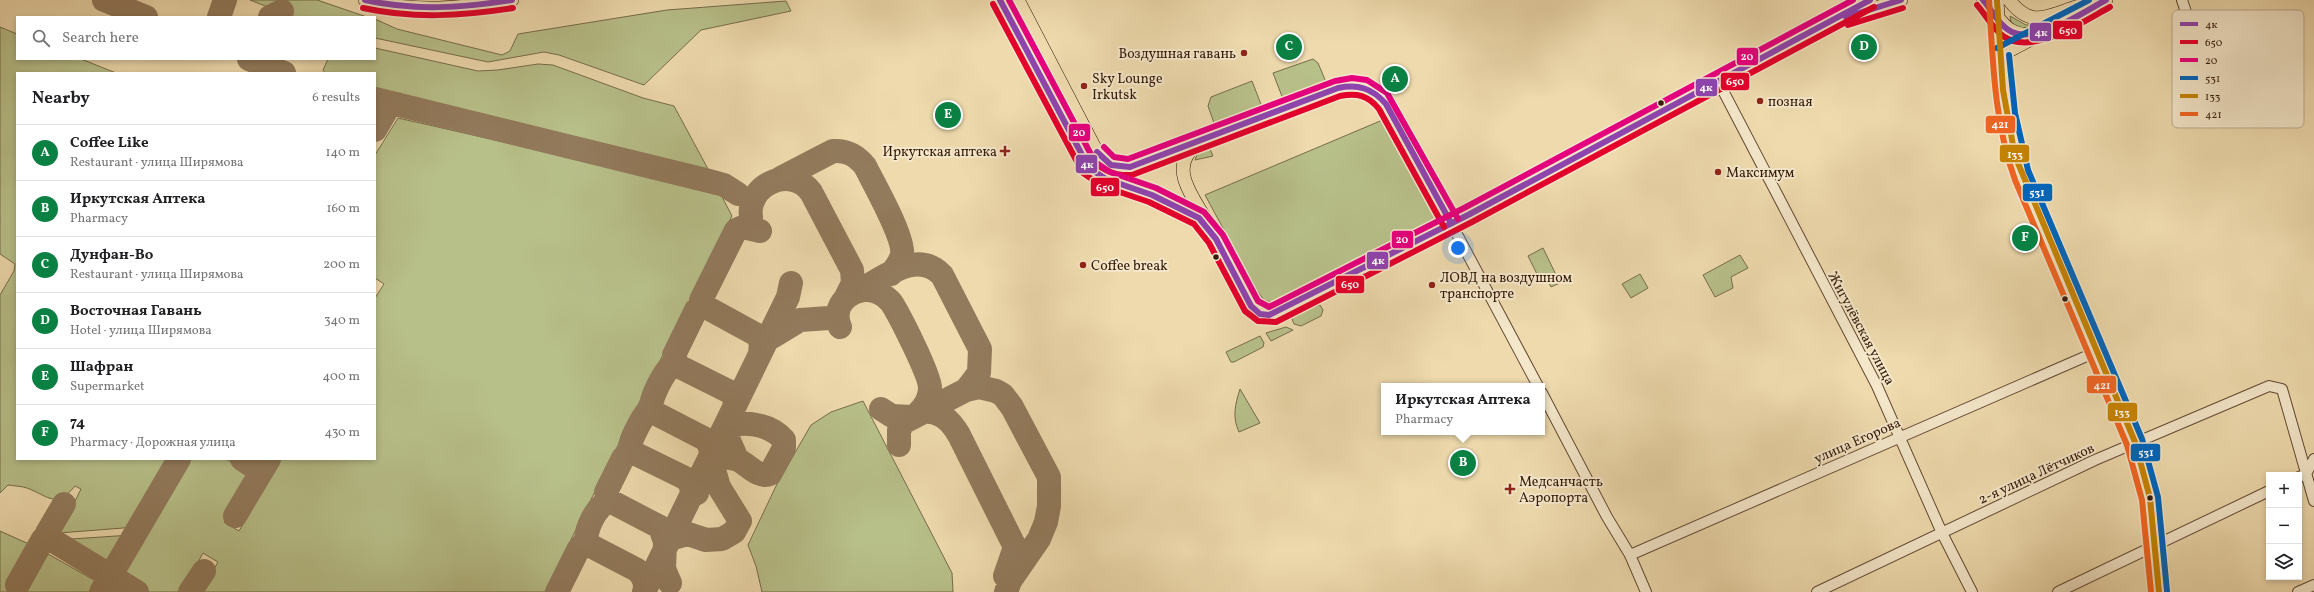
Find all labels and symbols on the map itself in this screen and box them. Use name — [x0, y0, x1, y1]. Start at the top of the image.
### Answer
legend — [2172, 10, 2304, 128]
text: 4к — [2205, 18, 2218, 33]
line badge: 650 — [2052, 20, 2083, 40]
line badge: 4к — [2029, 22, 2052, 42]
text: 650 — [2059, 24, 2077, 39]
text: 4к — [2034, 26, 2048, 41]
pin: C — [1276, 32, 1302, 62]
pin: D — [1851, 32, 1877, 62]
text: 650 — [2205, 36, 2223, 51]
place label: Воздушная гавань — [1118, 45, 1236, 64]
line badge: 20 — [1736, 47, 1759, 66]
marker: Воздушная гавань — [1239, 48, 1249, 58]
text: 20 — [1741, 50, 1753, 65]
text: 20 — [2205, 54, 2218, 69]
pin: A — [1382, 64, 1408, 94]
place label: Sky Lounge Irkutsk — [1092, 70, 1163, 105]
line badge: 650 — [1720, 72, 1750, 91]
text: 531 — [2205, 72, 2220, 87]
text: 650 — [1726, 75, 1744, 90]
line badge: 4к — [1695, 78, 1718, 97]
marker: Sky Lounge Irkutsk — [1079, 81, 1089, 91]
text: 4к — [1699, 81, 1713, 96]
text: 133 — [2205, 90, 2221, 105]
place label: позная — [1768, 93, 1812, 112]
marker: позная — [1755, 96, 1765, 106]
unlabelled marker — [1656, 98, 1666, 108]
pin: E — [935, 100, 961, 130]
text: 421 — [2205, 108, 2222, 123]
line badge: 421 — [1985, 115, 2016, 134]
text: 421 — [1992, 118, 2008, 133]
line badge: 20 — [1068, 123, 1091, 142]
text: 20 — [1073, 126, 1085, 141]
place label: Иркутская аптека — [882, 143, 997, 162]
line badge: 133 — [1999, 144, 2030, 163]
marker: Иркутская аптека — [1000, 146, 1010, 156]
text: 133 — [2007, 148, 2023, 163]
line badge: 4к — [1075, 154, 1098, 174]
text: 4к — [1080, 158, 1094, 173]
place label: Максимум — [1726, 164, 1795, 183]
marker: Максимум — [1713, 167, 1723, 177]
line badge: 650 — [1090, 177, 1120, 197]
text: 650 — [1096, 181, 1114, 196]
line badge: 531 — [2022, 183, 2053, 202]
text: 531 — [2029, 186, 2045, 201]
pin: F — [2012, 223, 2038, 253]
line badge: 20 — [1391, 230, 1414, 249]
text: 20 — [1396, 233, 1408, 248]
your location — [1448, 238, 1468, 258]
line badge: 4к — [1366, 251, 1389, 270]
unlabelled marker — [1211, 252, 1221, 262]
text: 4к — [1371, 254, 1385, 269]
place label: Coffee break — [1091, 257, 1168, 276]
marker: Coffee break — [1078, 260, 1088, 270]
place label: ЛОВД на воздушном транспорте — [1440, 269, 1573, 304]
street label: Жигулёвская улица — [1823, 269, 1899, 389]
line badge: 650 — [1335, 275, 1365, 294]
text: 650 — [1341, 278, 1359, 293]
marker: ЛОВД на воздушном транспорте — [1427, 280, 1437, 290]
unlabelled marker — [2060, 294, 2070, 304]
line badge: 421 — [2086, 375, 2117, 394]
text: 421 — [2094, 379, 2110, 394]
line badge: 133 — [2107, 402, 2138, 422]
text: 133 — [2114, 406, 2130, 421]
street label: улица Егорова — [1811, 414, 1904, 469]
street label: 2-я улица Лётчиков — [1976, 439, 2098, 510]
line badge: 531 — [2130, 443, 2161, 462]
text: 531 — [2138, 446, 2154, 461]
pin: B — [1450, 448, 1476, 478]
place label: Медсанчасть Аэропорта — [1519, 473, 1603, 508]
marker: Медсанчасть Аэропорта — [1504, 483, 1516, 495]
unlabelled marker — [2145, 493, 2155, 503]

